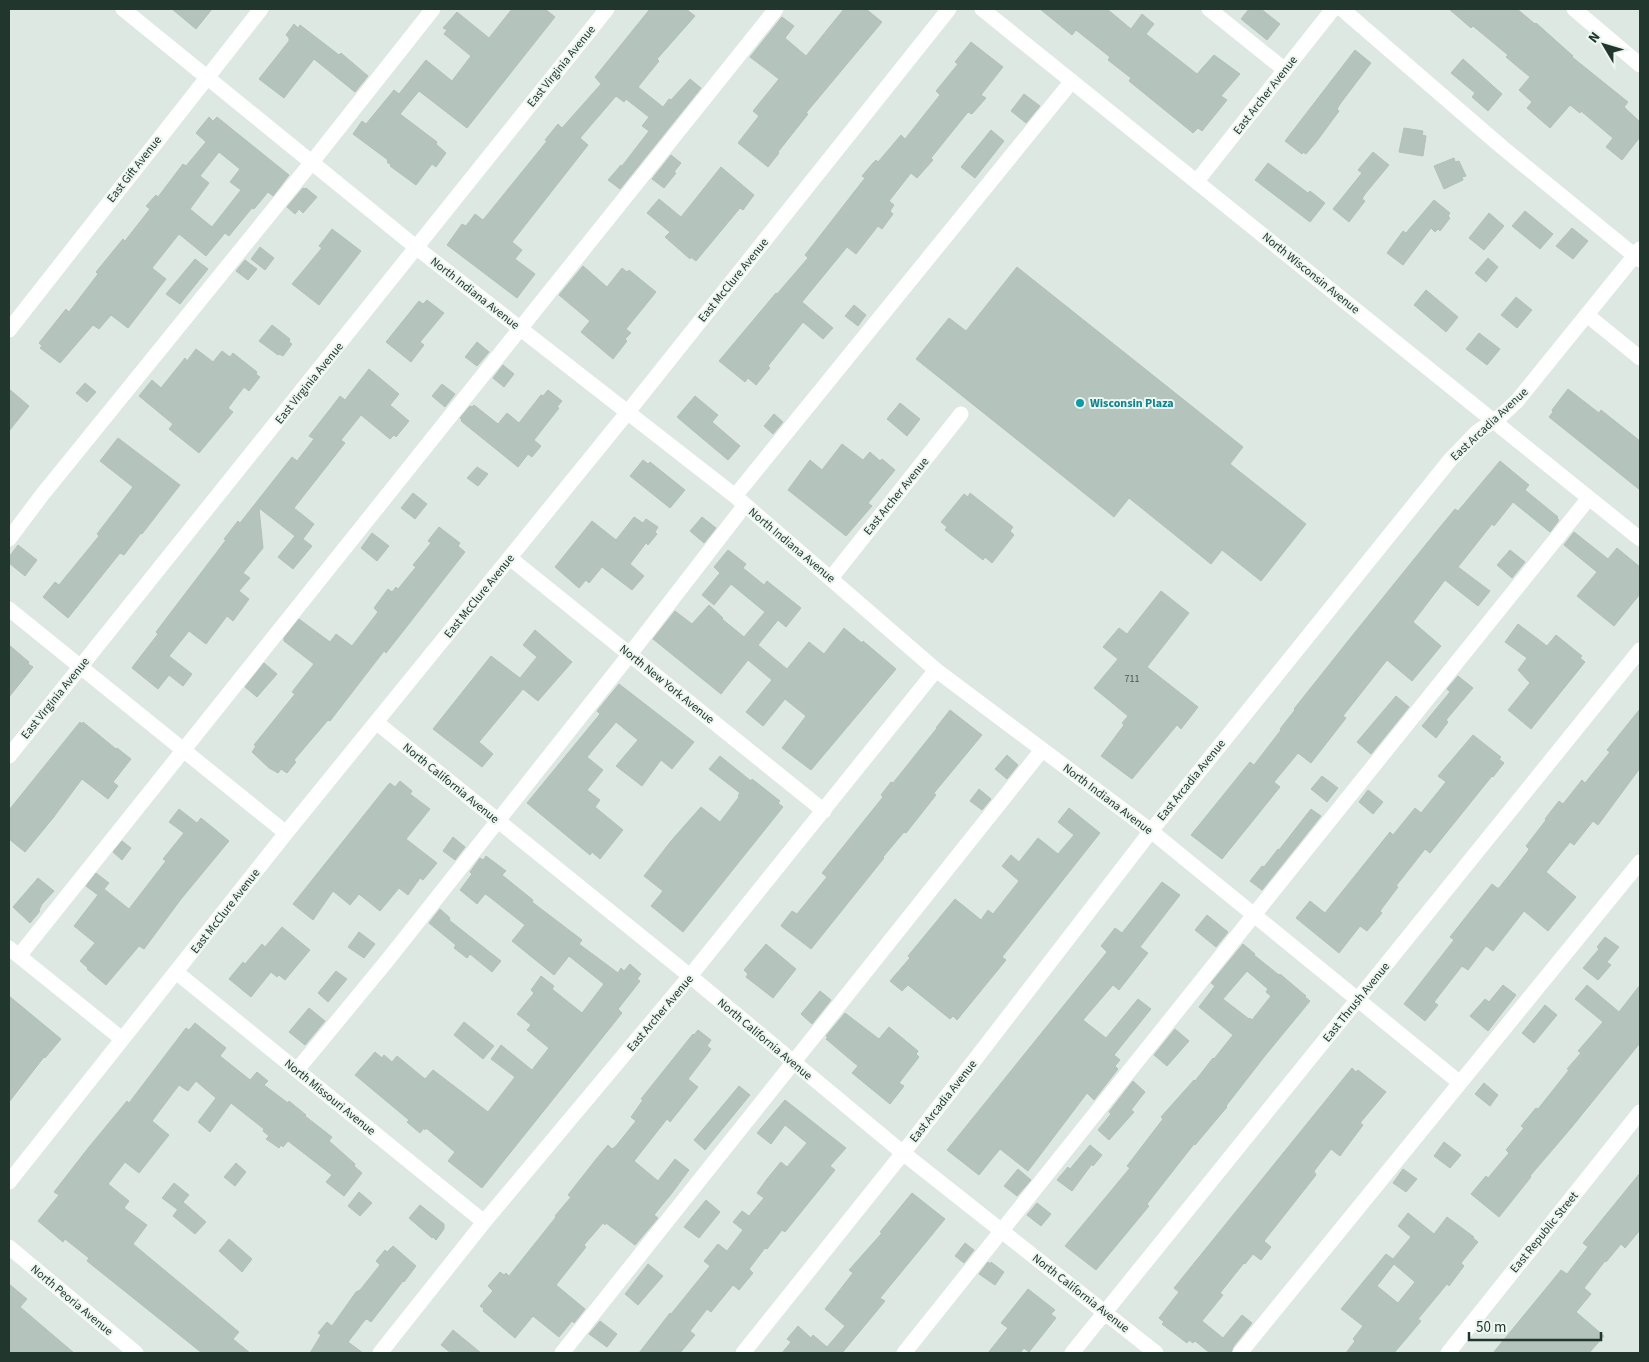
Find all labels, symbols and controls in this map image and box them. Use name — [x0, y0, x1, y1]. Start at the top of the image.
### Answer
north arrow — [1579, 20, 1629, 70]
street label: East Virginia Avenue — [523, 22, 600, 111]
text: N — [1584, 28, 1605, 47]
street label: East Archer Avenue — [1229, 52, 1302, 138]
street label: East Gift Avenue — [103, 132, 166, 206]
street label: North Wisconsin Avenue — [1258, 229, 1363, 318]
street label: East McClure Avenue — [694, 235, 773, 326]
street label: North Indiana Avenue — [427, 253, 523, 334]
street label: East Virginia Avenue — [271, 339, 348, 428]
street label: East Arcadia Avenue — [1447, 384, 1532, 465]
place label: Wisconsin Plaza — [1090, 395, 1174, 412]
marker: Wisconsin Plaza — [1074, 397, 1086, 409]
street label: East Archer Avenue — [860, 454, 933, 539]
street label: North Indiana Avenue — [745, 504, 839, 587]
street label: East McClure Avenue — [440, 551, 519, 642]
street label: North New York Avenue — [616, 641, 718, 728]
street label: East Virginia Avenue — [17, 654, 94, 743]
house number: 711 — [1125, 672, 1139, 686]
street label: East Arcadia Avenue — [1153, 736, 1230, 825]
street label: North California Avenue — [399, 739, 502, 828]
street label: North Indiana Avenue — [1059, 760, 1156, 839]
street label: East McClure Avenue — [187, 865, 264, 957]
street label: East Thrush Avenue — [1319, 959, 1394, 1046]
street label: East Archer Avenue — [623, 971, 698, 1055]
street label: North California Avenue — [714, 995, 816, 1084]
street label: North Missouri Avenue — [281, 1055, 379, 1139]
street label: East Arcadia Avenue — [906, 1056, 981, 1146]
street label: East Republic Street — [1506, 1188, 1582, 1277]
street label: North California Avenue — [1028, 1250, 1133, 1337]
street label: North Peoria Avenue — [27, 1261, 117, 1340]
scale bar — [1469, 1310, 1602, 1342]
text: 50 m — [1476, 1317, 1506, 1338]

